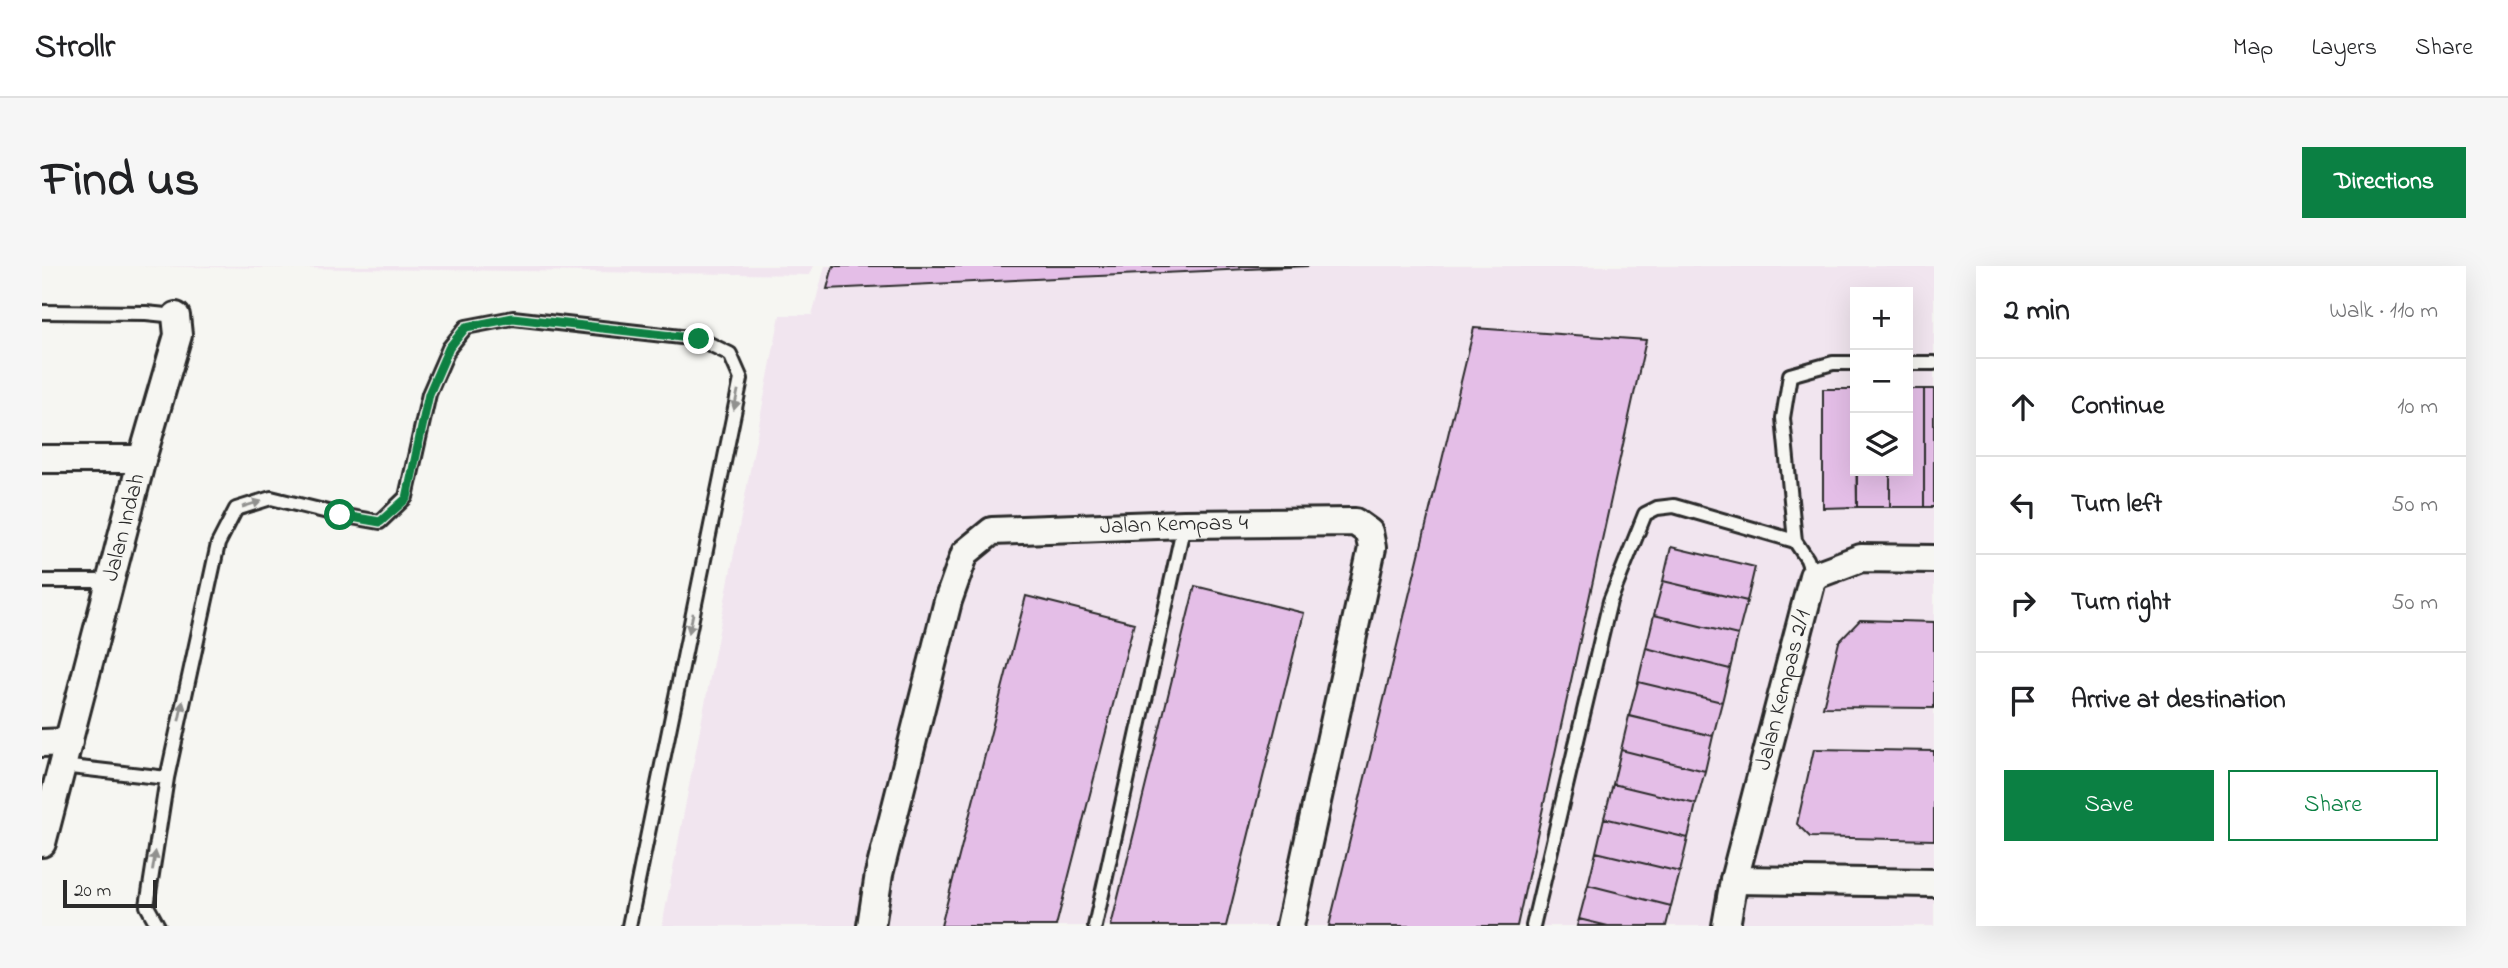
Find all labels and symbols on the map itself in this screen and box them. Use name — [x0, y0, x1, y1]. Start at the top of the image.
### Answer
route end — [683, 323, 714, 354]
one-way arrow — [731, 389, 742, 411]
street label: Jalan Indah — [94, 470, 154, 585]
one-way arrow — [242, 499, 263, 509]
route start — [324, 499, 355, 530]
street label: Jalan Kempas 4 — [1099, 507, 1249, 544]
street label: Jalan Kempas 2/1 — [1747, 606, 1820, 774]
one-way arrow — [685, 612, 696, 634]
one-way arrow — [176, 700, 187, 722]
one-way arrow — [149, 850, 160, 872]
scale bar — [63, 877, 158, 909]

